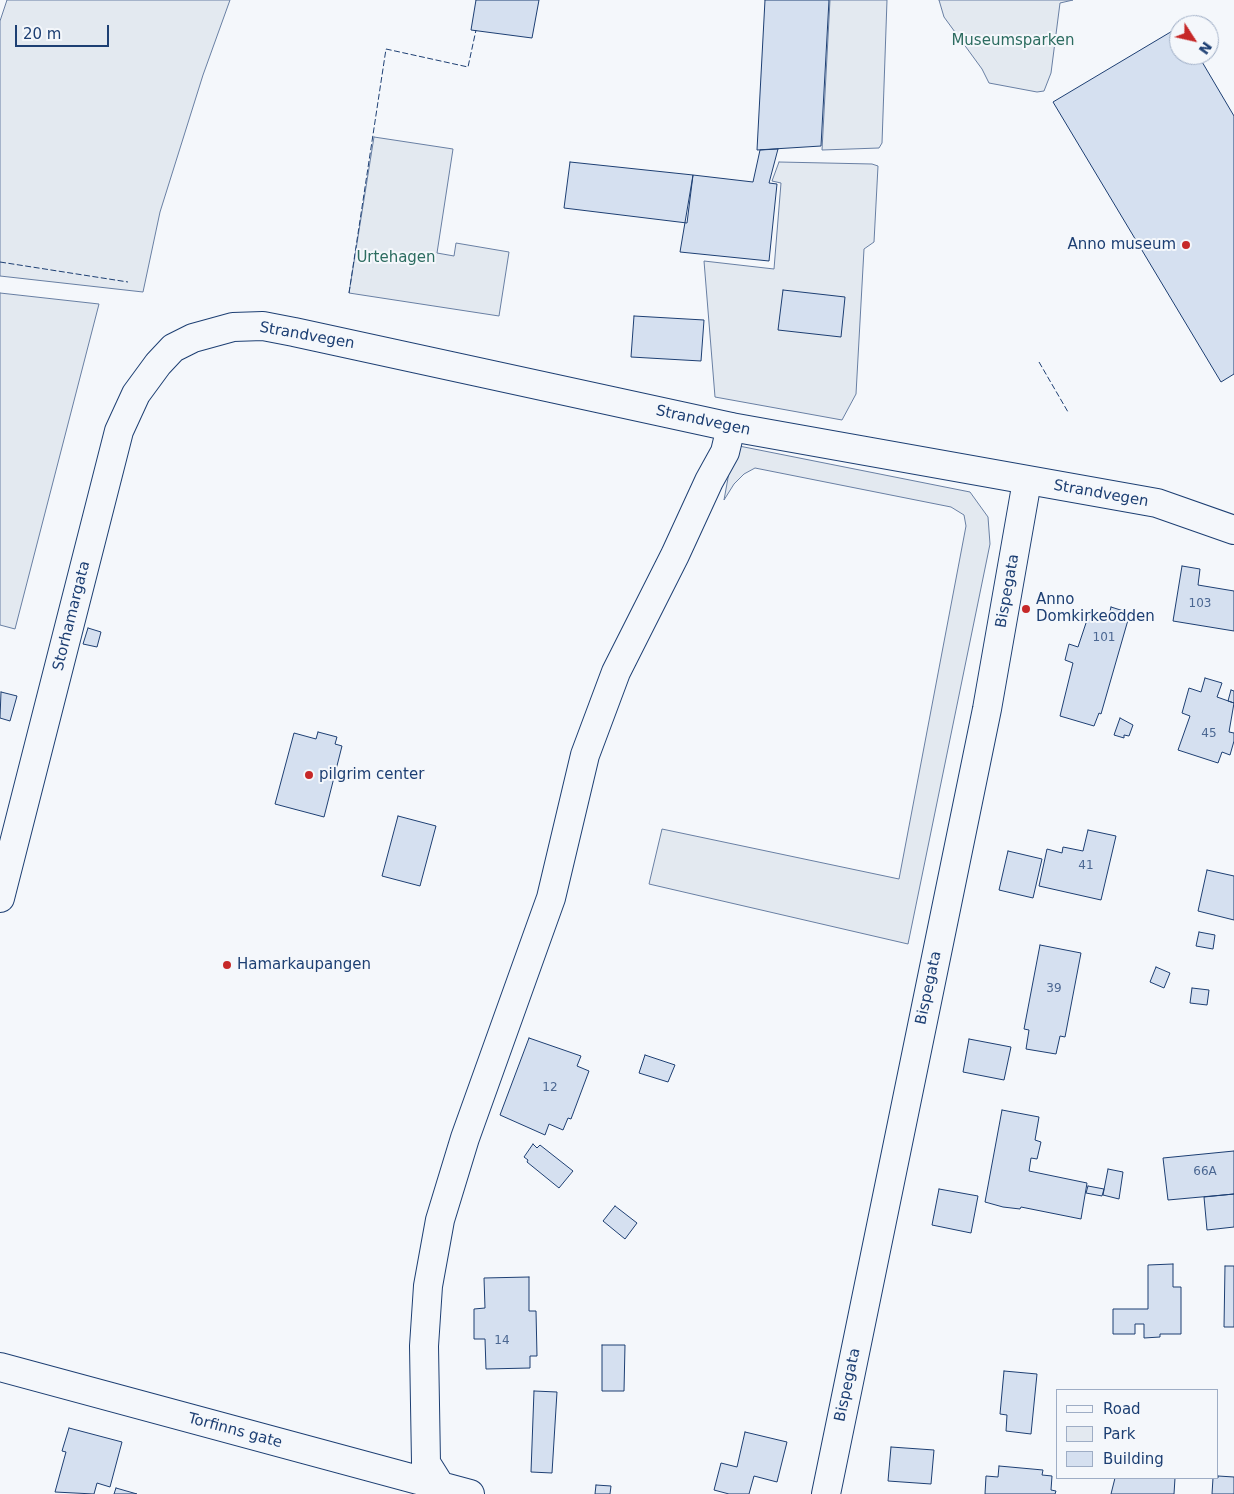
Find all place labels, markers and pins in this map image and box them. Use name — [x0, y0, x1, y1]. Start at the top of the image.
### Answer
place label: Anno museum — [1067, 236, 1176, 254]
marker: Anno museum — [1180, 239, 1192, 251]
place label: Anno Domkirkeodden — [1036, 591, 1155, 626]
marker: Anno Domkirkeodden — [1020, 603, 1032, 615]
place label: pilgrim center — [319, 766, 424, 784]
marker: pilgrim center — [303, 769, 315, 781]
place label: Hamarkaupangen — [237, 956, 371, 974]
marker: Hamarkaupangen — [221, 959, 233, 971]

